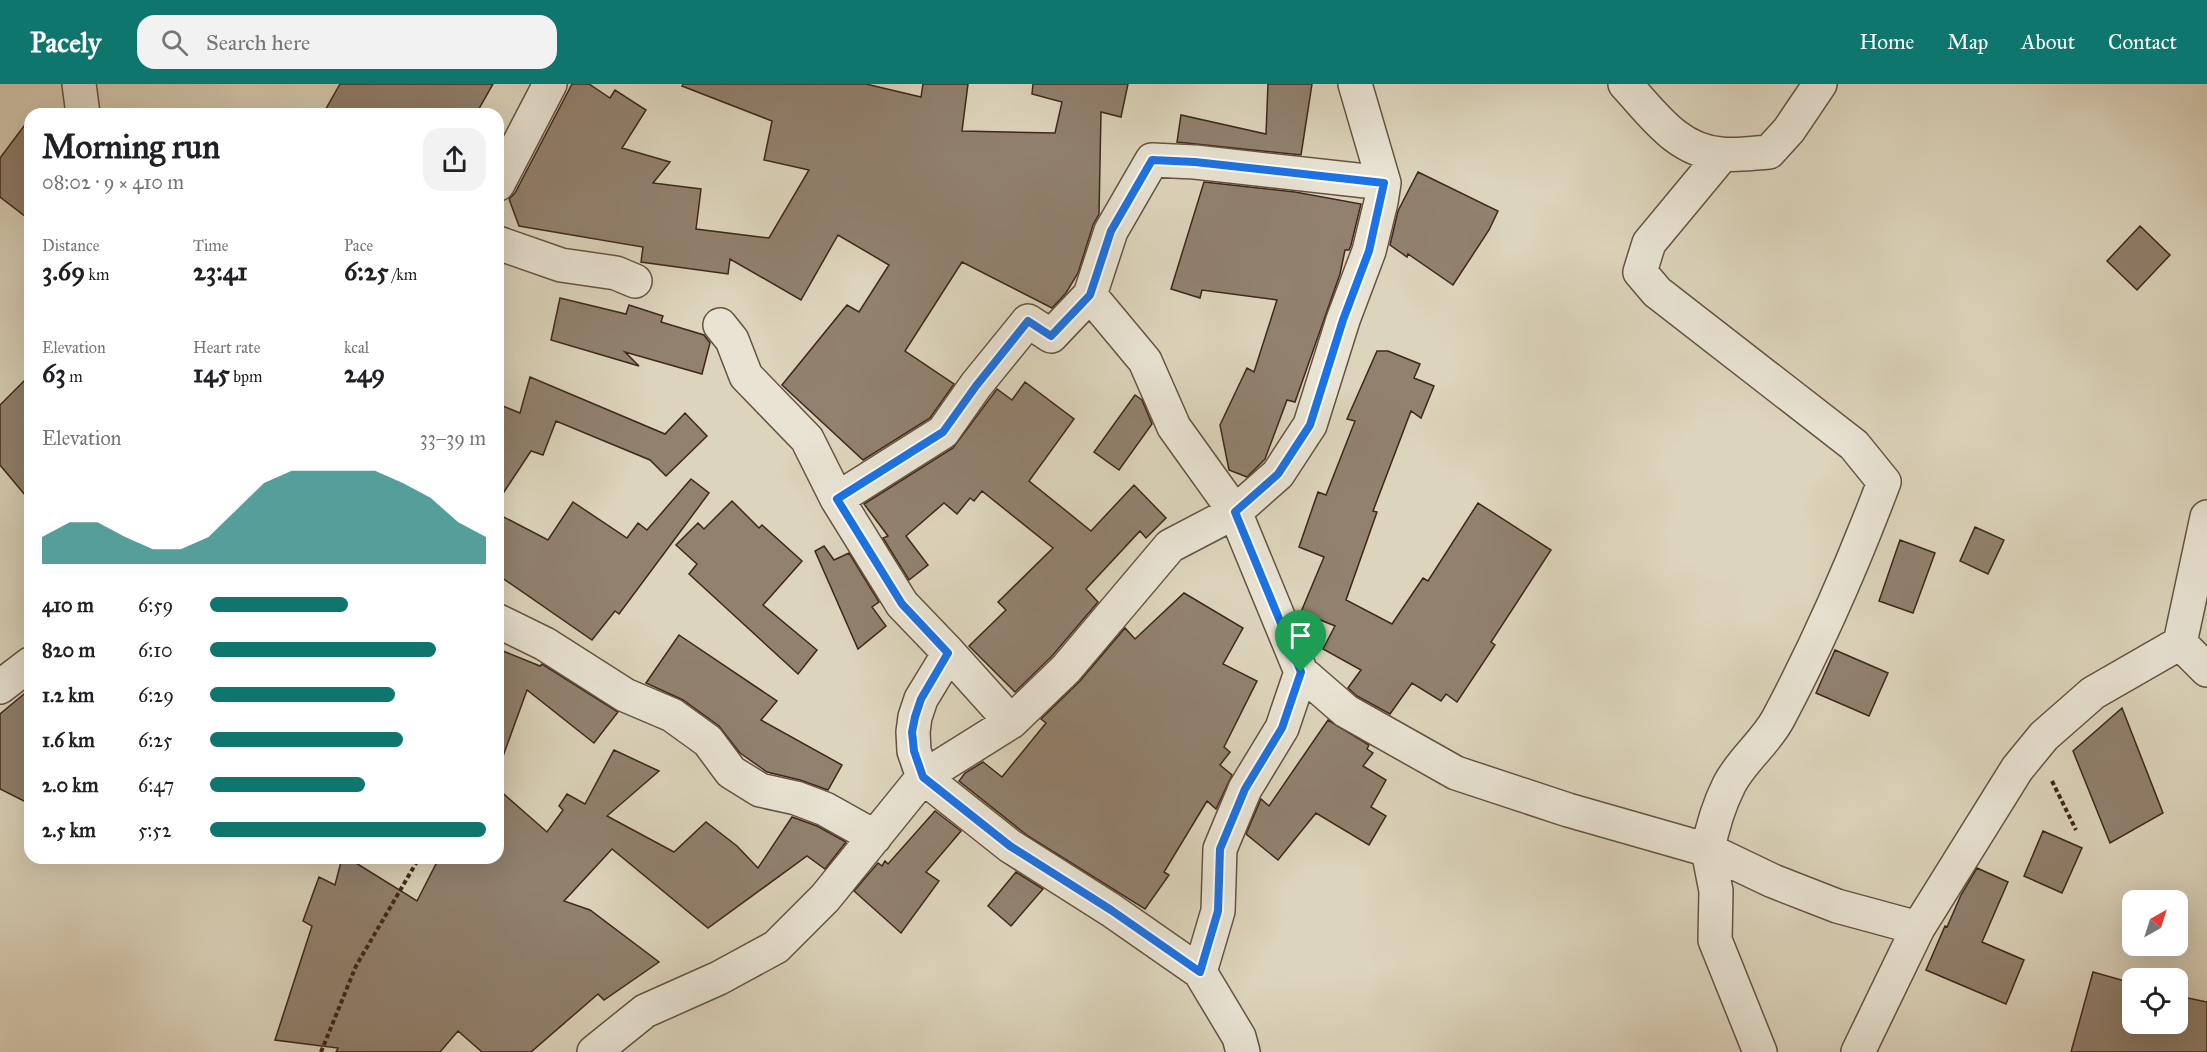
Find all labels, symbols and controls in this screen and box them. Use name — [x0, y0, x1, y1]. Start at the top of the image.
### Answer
search box — [137, 15, 557, 69]
text: Pacely — [30, 25, 101, 60]
icon: search — [158, 26, 191, 59]
text: Search here — [206, 29, 310, 56]
text: Home — [1859, 29, 1914, 55]
text: Map — [1947, 29, 1988, 55]
text: About — [2021, 29, 2075, 55]
text: Contact — [2108, 29, 2177, 55]
text: Morning run — [42, 127, 220, 167]
button: share — [423, 128, 486, 191]
text: 08:02 · 9 × 410 m — [42, 170, 184, 194]
text: Distance — [42, 236, 99, 255]
text: Time — [193, 236, 228, 255]
text: Pace — [344, 236, 373, 255]
text: 3.69 — [42, 255, 85, 287]
text: 23:41 — [193, 255, 248, 287]
text: 6:25 — [344, 255, 389, 287]
text: km — [85, 265, 109, 284]
text: /km — [389, 265, 417, 284]
text: Elevation — [42, 338, 106, 357]
text: Heart rate — [193, 338, 260, 357]
text: kcal — [344, 338, 369, 357]
text: 63 — [42, 357, 66, 389]
text: 145 — [193, 357, 230, 389]
text: 249 — [344, 357, 385, 389]
text: m — [66, 367, 83, 386]
text: bpm — [230, 367, 262, 386]
text: Elevation — [42, 426, 121, 450]
text: 33–39 m — [420, 426, 486, 450]
text: 410 m — [42, 593, 94, 617]
text: 6:59 — [138, 593, 173, 617]
pin — [1275, 610, 1326, 672]
icon: arrive — [1284, 619, 1317, 652]
text: 820 m — [42, 638, 95, 662]
text: 6:10 — [138, 638, 173, 662]
text: 1.2 km — [42, 683, 94, 707]
text: 6:29 — [138, 683, 174, 707]
text: 1.6 km — [42, 728, 95, 752]
text: 6:25 — [138, 728, 172, 752]
text: 2.0 km — [42, 773, 98, 797]
text: 6:47 — [138, 773, 174, 797]
text: 2.5 km — [42, 818, 96, 842]
text: 5:52 — [138, 818, 172, 842]
north arrow — [2122, 890, 2188, 956]
map controls — [2122, 890, 2188, 1034]
button: locate — [2122, 968, 2188, 1034]

